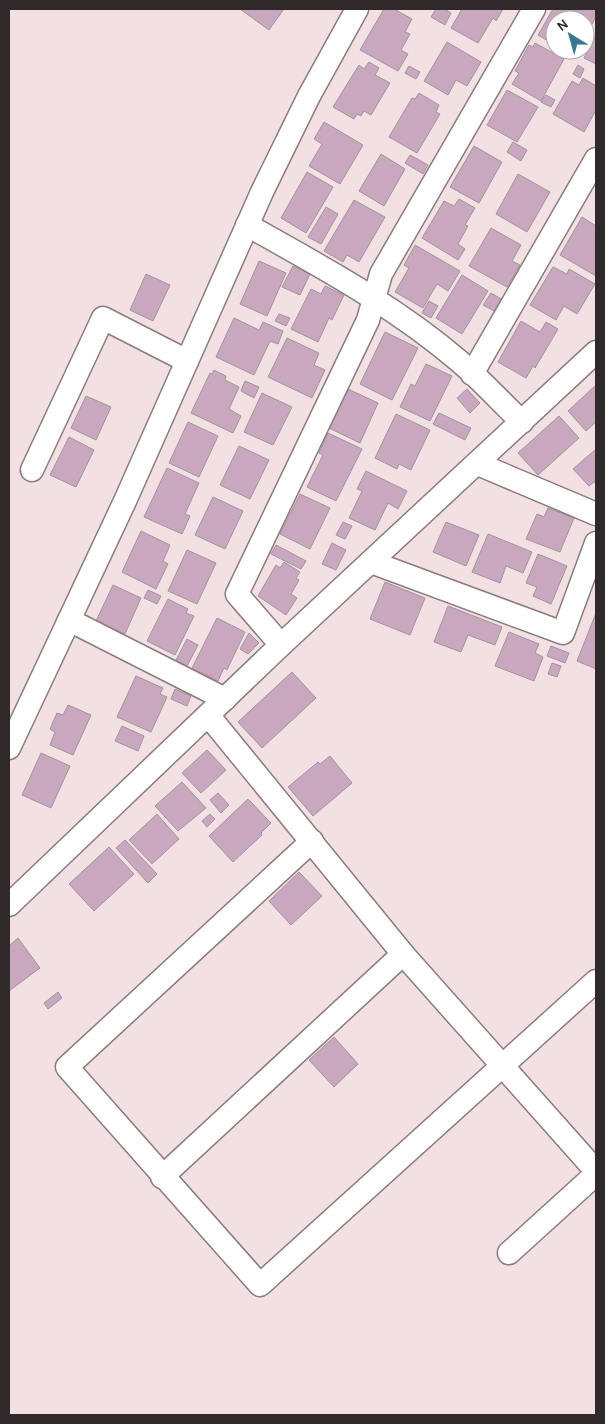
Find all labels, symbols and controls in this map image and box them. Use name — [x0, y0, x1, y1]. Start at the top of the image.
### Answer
north arrow — [545, 10, 595, 60]
text: N — [553, 15, 572, 35]

